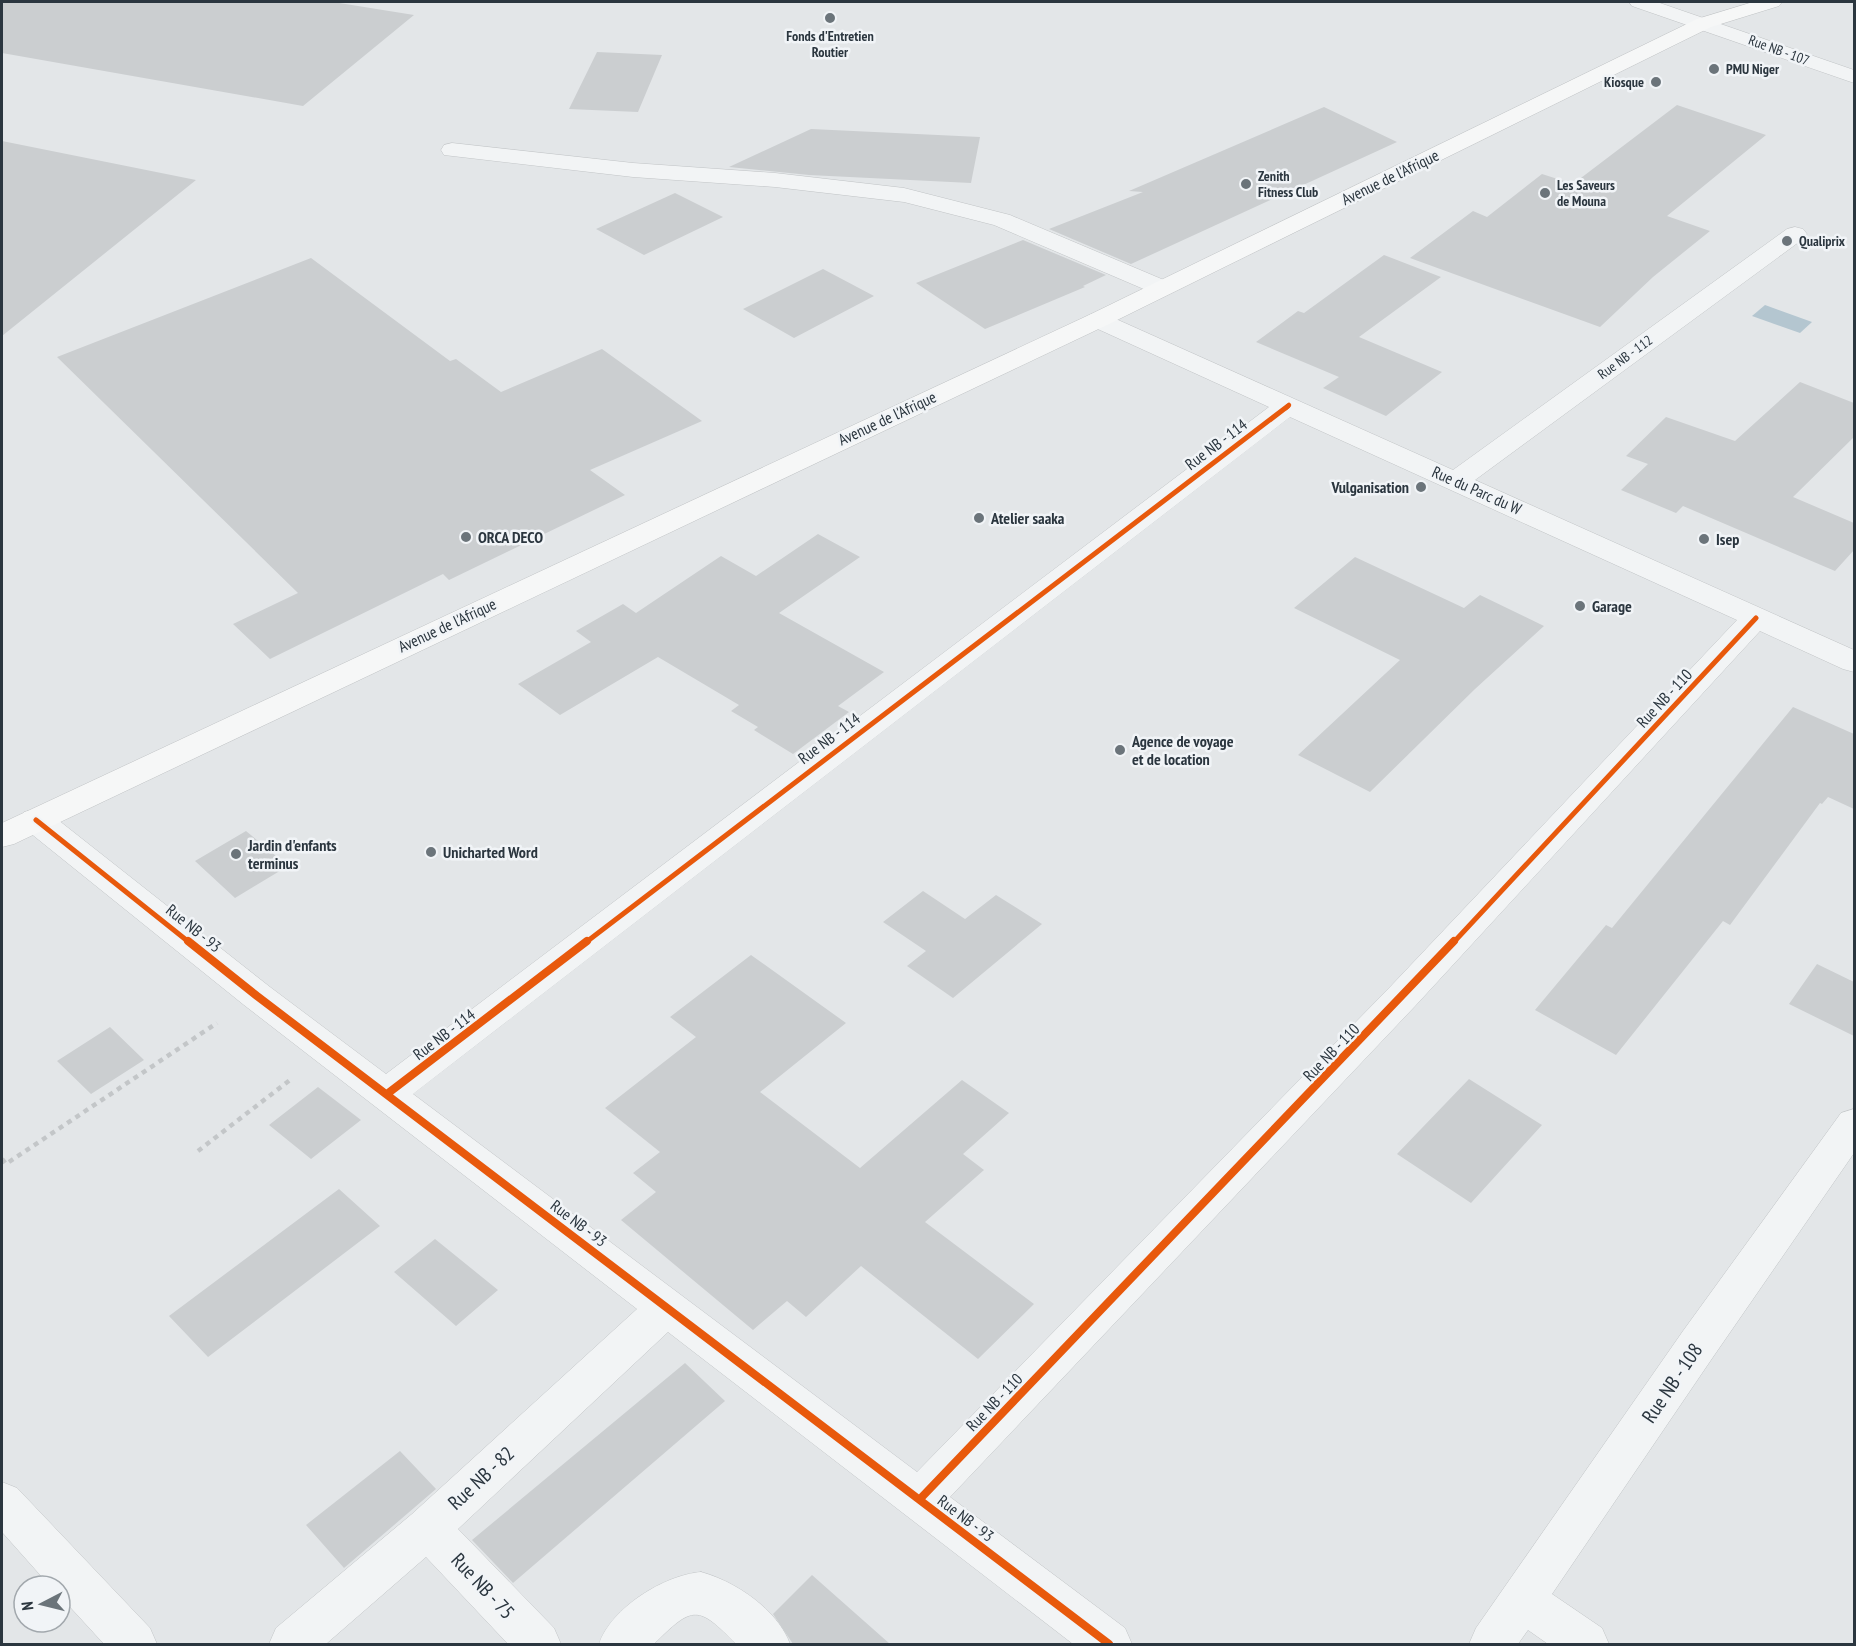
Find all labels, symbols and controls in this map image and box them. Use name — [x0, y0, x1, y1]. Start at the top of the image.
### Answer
marker: Fonds d'Entretien Routier — [823, 11, 837, 25]
place label: Fonds d'Entretien Routier — [786, 27, 874, 61]
street label: Rue NB - 107 — [1746, 31, 1812, 69]
place label: PMU Niger — [1726, 60, 1780, 78]
marker: PMU Niger — [1707, 62, 1721, 76]
place label: Kiosque — [1604, 73, 1644, 91]
marker: Kiosque — [1649, 75, 1663, 89]
street label: Avenue de l'Afrique — [1338, 145, 1442, 209]
place label: Zenith Fitness Club — [1258, 167, 1318, 201]
place label: Les Saveurs de Mouna — [1557, 176, 1615, 210]
marker: Zenith Fitness Club — [1239, 177, 1253, 191]
marker: Les Saveurs de Mouna — [1538, 186, 1552, 200]
place label: Qualiprix — [1799, 232, 1846, 250]
marker: Qualiprix — [1780, 234, 1794, 248]
street label: Rue NB - 112 — [1594, 331, 1656, 383]
street label: Avenue de l'Afrique — [835, 387, 939, 449]
street label: Rue NB - 114 — [1181, 414, 1251, 474]
street label: Rue du Parc du W — [1429, 461, 1525, 519]
place label: Vulganisation — [1330, 477, 1409, 497]
marker: Vulganisation — [1414, 480, 1428, 494]
place label: Atelier saaka — [990, 508, 1065, 528]
marker: Atelier saaka — [972, 511, 986, 525]
place label: ORCA DECO — [478, 527, 543, 547]
place label: Isep — [1716, 529, 1739, 549]
marker: ORCA DECO — [459, 530, 473, 544]
marker: Isep — [1697, 532, 1711, 546]
street label: Avenue de l'Afrique — [395, 594, 499, 656]
place label: Garage — [1592, 596, 1632, 616]
marker: Garage — [1573, 599, 1587, 613]
street label: Rue NB - 110 — [1632, 665, 1696, 731]
street label: Rue NB - 114 — [794, 708, 864, 768]
place label: Agence de voyage et de location — [1131, 731, 1234, 769]
marker: Agence de voyage et de location — [1113, 743, 1127, 757]
place label: Jardin d'enfants terminus — [247, 835, 337, 873]
place label: Unicharted Word — [443, 842, 538, 862]
marker: Unicharted Word — [424, 845, 438, 859]
marker: Jardin d'enfants terminus — [229, 847, 243, 861]
street label: Rue NB - 93 — [162, 900, 226, 956]
street label: Rue NB - 114 — [409, 1004, 479, 1064]
street label: Rue NB - 110 — [1299, 1019, 1363, 1085]
street label: Rue NB - 93 — [547, 1195, 611, 1251]
street label: Rue NB - 108 — [1636, 1338, 1708, 1428]
street label: Rue NB - 110 — [962, 1369, 1026, 1435]
street label: Rue NB - 82 — [442, 1441, 520, 1515]
street label: Rue NB - 93 — [934, 1490, 998, 1546]
street label: Rue NB - 75 — [446, 1547, 520, 1625]
north arrow — [12, 1574, 72, 1634]
text: N — [17, 1600, 38, 1611]

